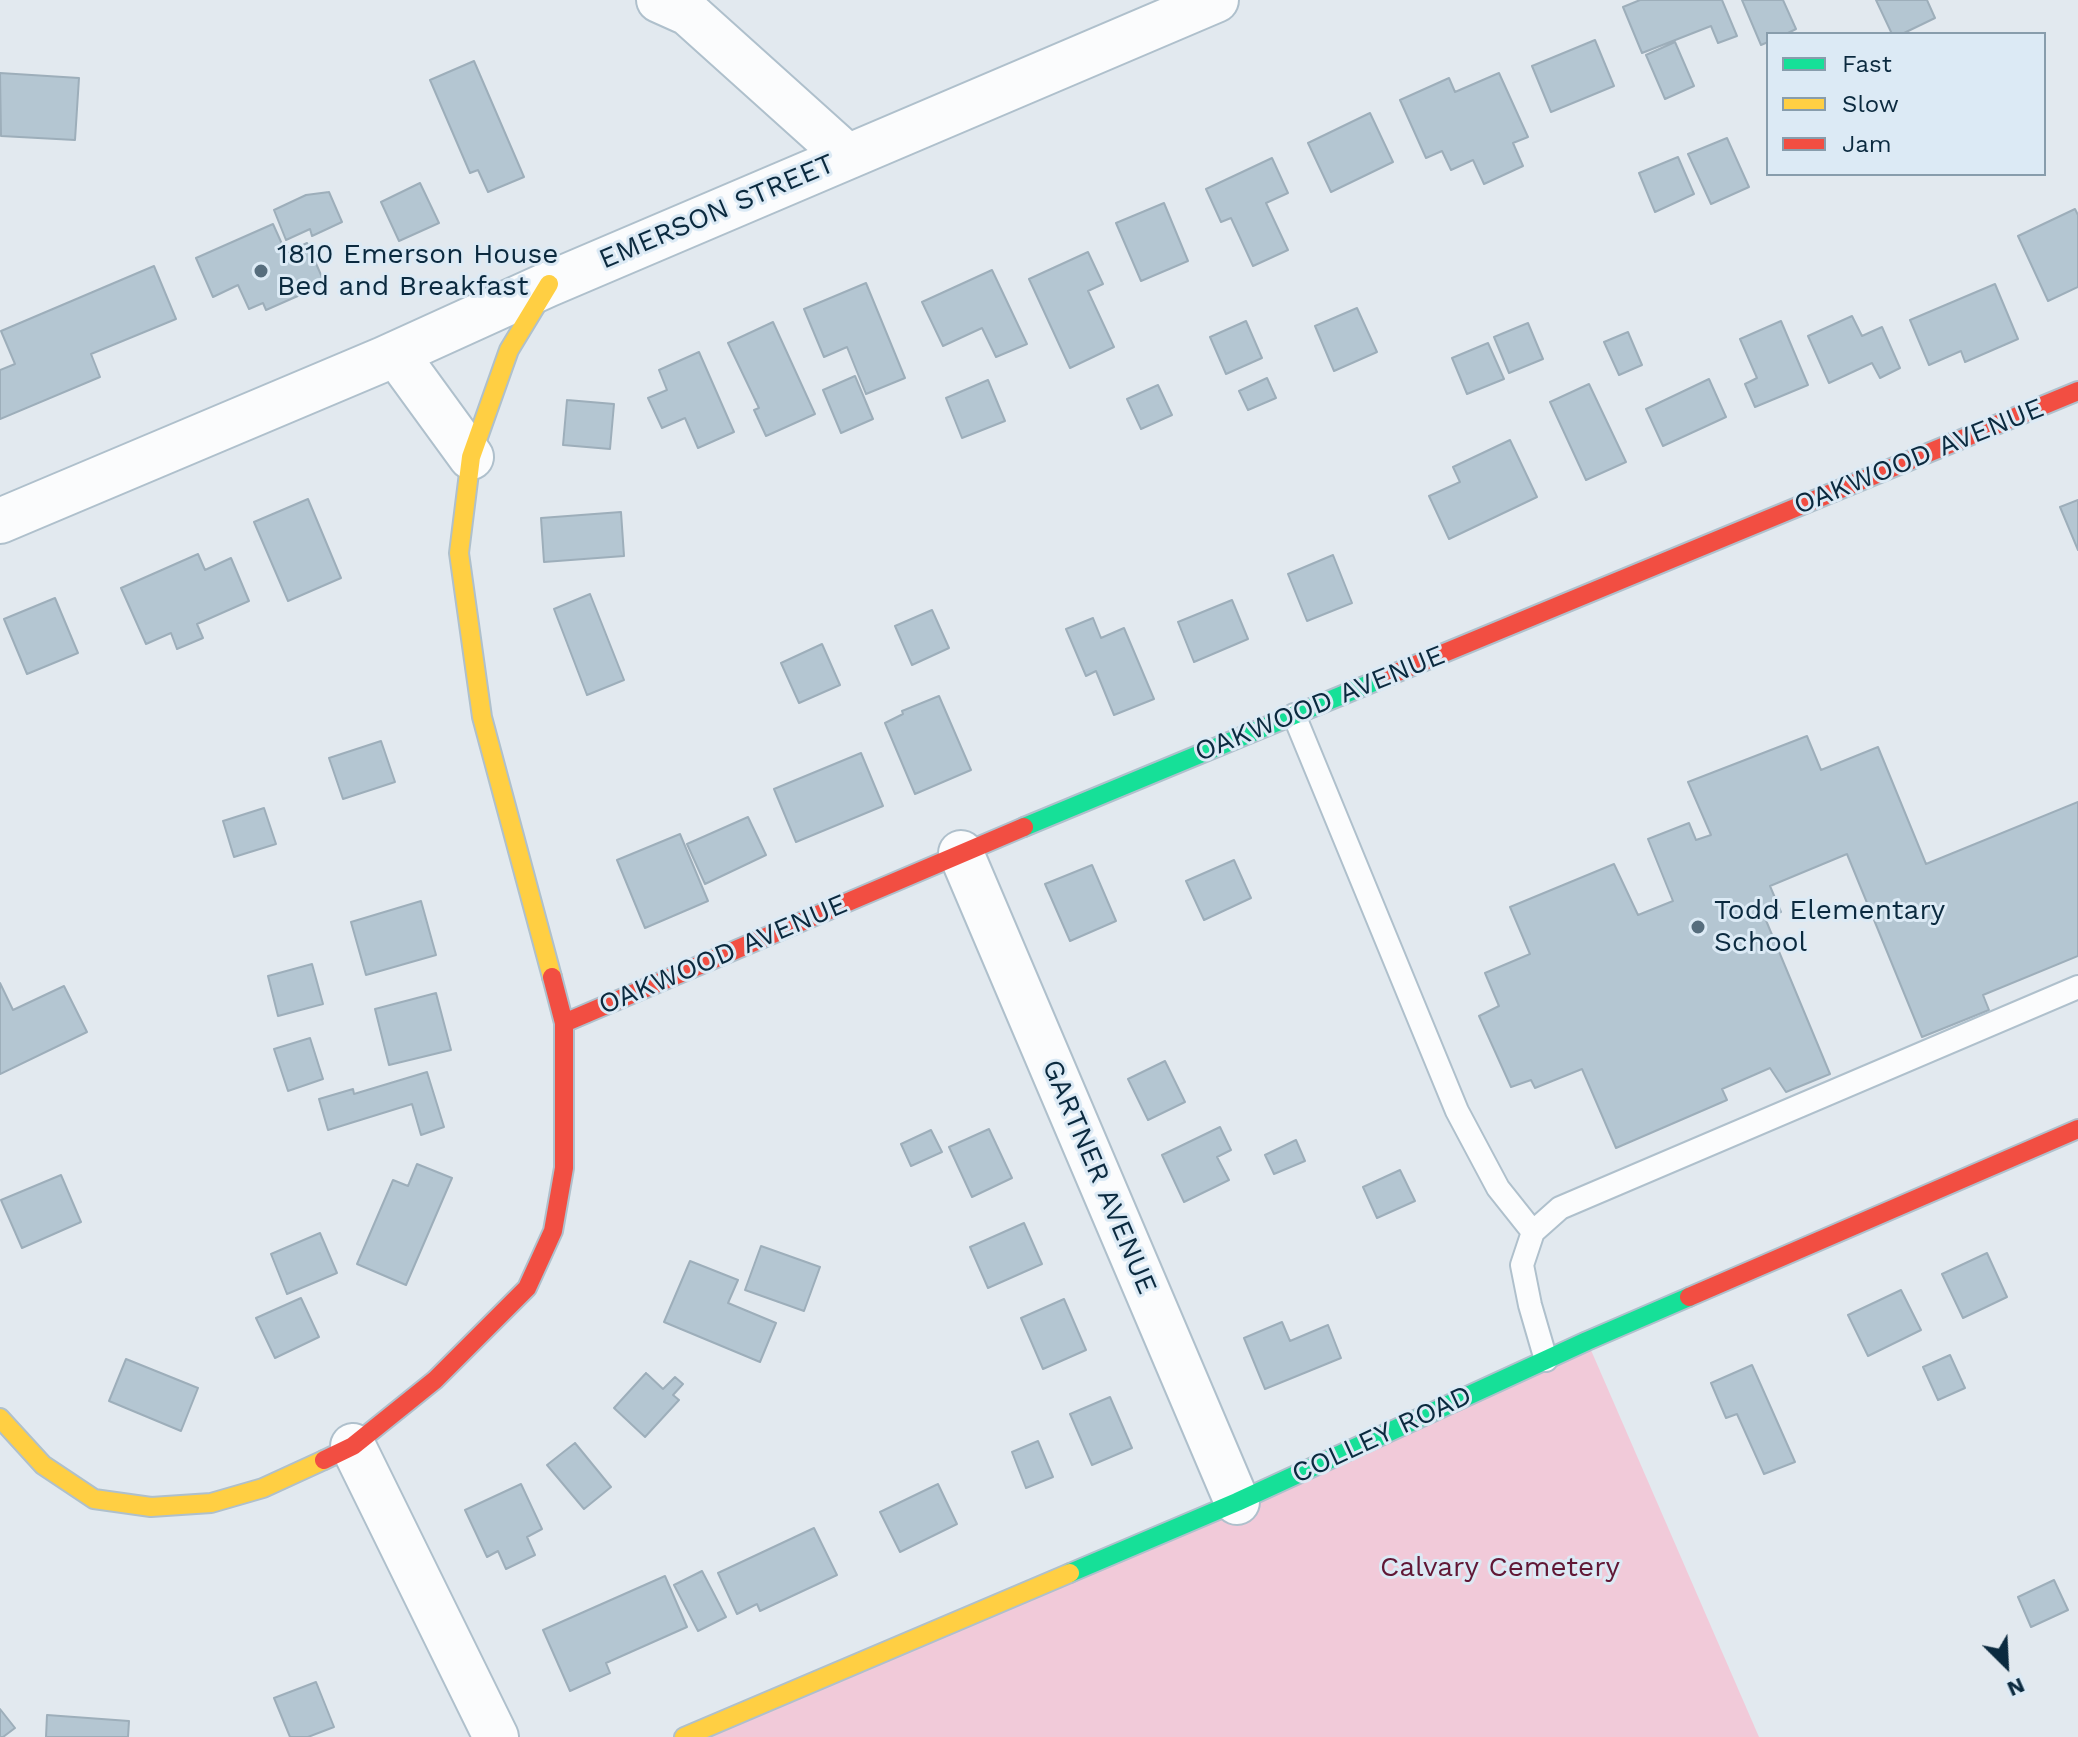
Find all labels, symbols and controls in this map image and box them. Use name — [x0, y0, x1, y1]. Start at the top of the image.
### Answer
legend — [1766, 32, 2046, 176]
text: Fast — [1842, 50, 1892, 78]
text: Slow — [1842, 90, 1899, 118]
text: Jam — [1842, 130, 1892, 158]
street label: EMERSON STREET — [594, 147, 840, 277]
place label: 1810 Emerson House Bed and Breakfast — [277, 238, 558, 304]
marker: 1810 Emerson House Bed and Breakfast — [252, 262, 270, 280]
street label: OAKWOOD AVENUE — [1789, 392, 2049, 522]
street label: OAKWOOD AVENUE — [1190, 639, 1450, 769]
street label: OAKWOOD AVENUE — [594, 887, 852, 1023]
place label: Todd Elementary School — [1714, 894, 1945, 960]
marker: Todd Elementary School — [1689, 918, 1707, 936]
street label: GARTNER AVENUE — [1034, 1055, 1164, 1299]
street label: COLLEY ROAD — [1287, 1379, 1477, 1491]
park label: Calvary Cemetery — [1380, 1551, 1620, 1585]
north arrow — [1966, 1625, 2046, 1705]
text: N — [2003, 1673, 2029, 1702]

